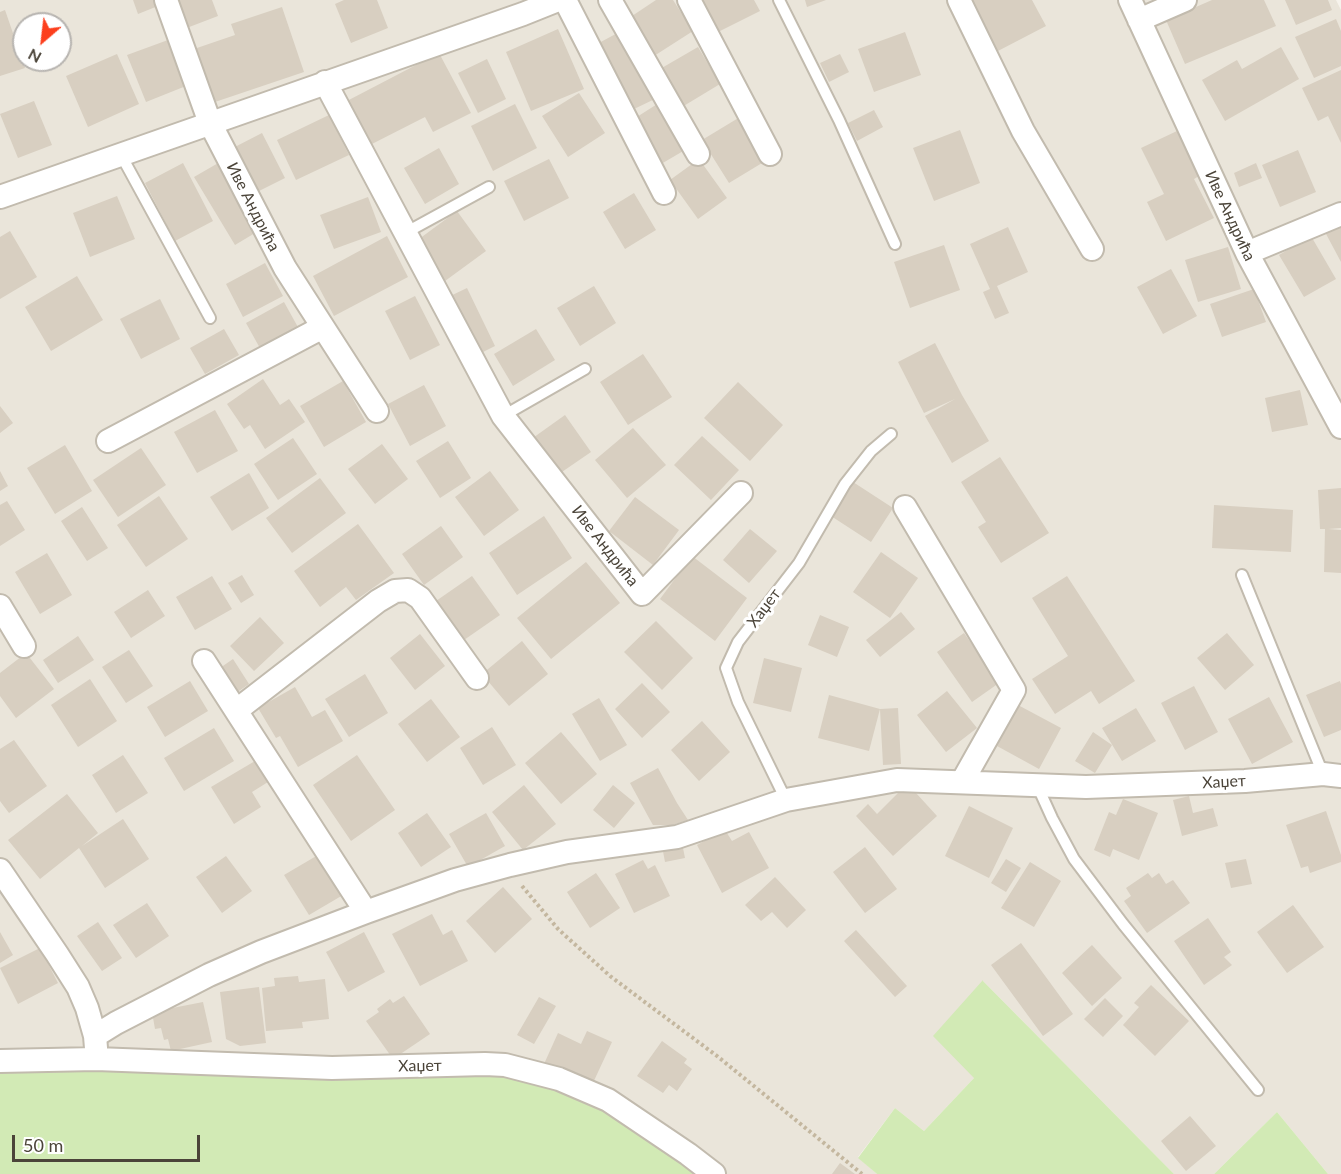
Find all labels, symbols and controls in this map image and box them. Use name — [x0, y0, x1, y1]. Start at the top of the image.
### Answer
north arrow — [12, 12, 72, 72]
text: N — [24, 45, 44, 68]
street label: Иве Андрића — [222, 159, 284, 255]
street label: Иве Андрића — [1201, 168, 1259, 264]
street label: Иве Андрића — [567, 502, 643, 590]
street label: Хаџет — [743, 585, 785, 631]
street label: Хаџет — [1202, 771, 1246, 793]
street label: Хаџет — [398, 1056, 442, 1076]
scale bar — [15, 1123, 202, 1161]
text: 50 m — [23, 1134, 63, 1156]

